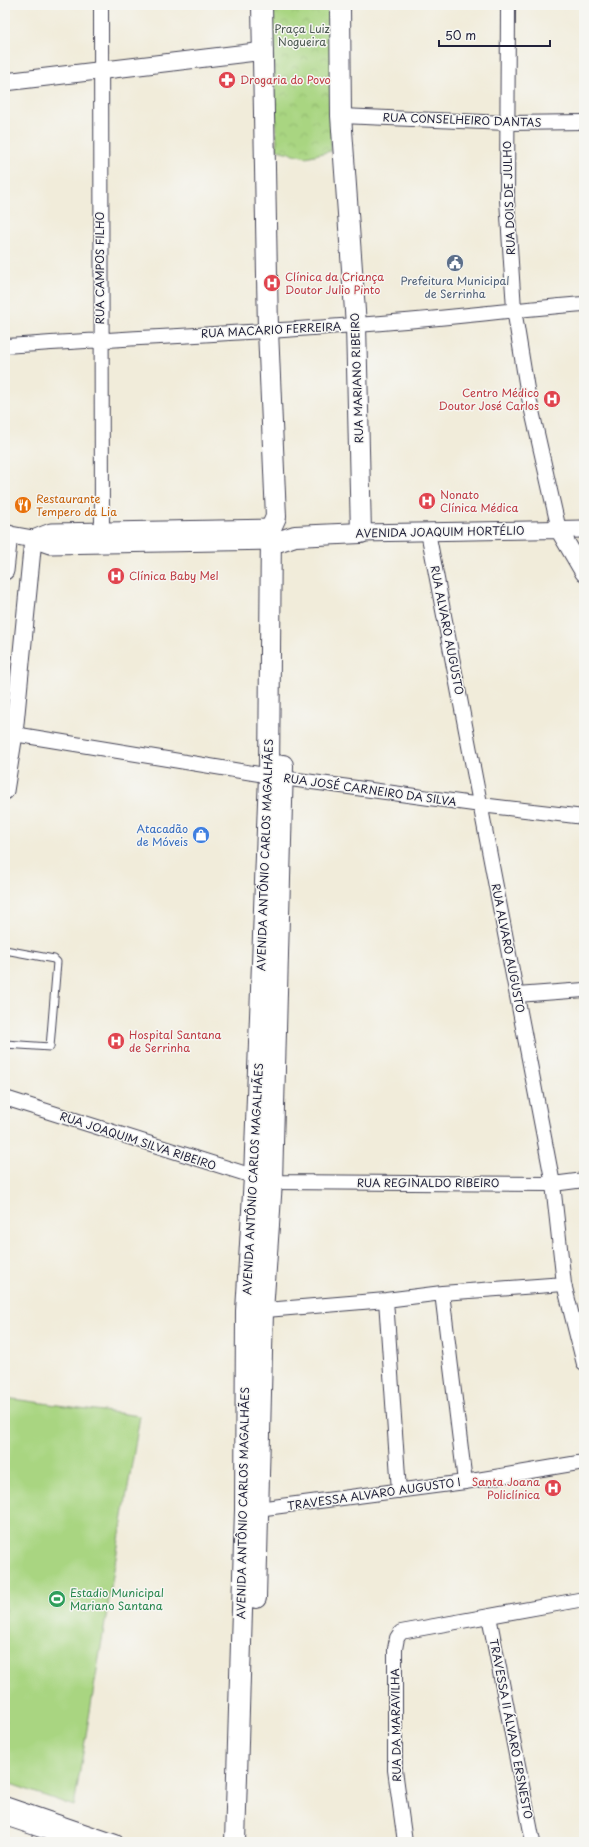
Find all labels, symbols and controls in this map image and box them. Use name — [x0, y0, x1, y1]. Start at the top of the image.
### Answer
park label: Praça Luiz Nogueira — [274, 20, 330, 50]
scale bar — [439, 22, 550, 48]
text: 50 m — [445, 26, 476, 44]
pharmacy icon: Drogaria do Povo — [217, 70, 237, 90]
place label: Drogaria do Povo — [240, 71, 331, 88]
street label: RUA CONSELHEIRO DANTAS — [382, 108, 542, 131]
street label: RUA DOIS DE JULHO — [498, 141, 519, 256]
street label: RUA CAMPOS FILHO — [91, 211, 108, 324]
public building icon: Prefeitura Municipal de Serrinha — [445, 253, 465, 273]
place label: Clínica da Criança Doutor Julio Pinto — [285, 268, 384, 298]
place label: Prefeitura Municipal de Serrinha — [400, 272, 510, 302]
hospital icon: Clínica da Criança Doutor Julio Pinto — [262, 273, 282, 293]
street label: RUA MARIANO RIBEIRO — [346, 312, 367, 444]
street label: RUA MACARIO FERREIRA — [200, 317, 342, 342]
place label: Centro Médico Doutor José Carlos — [439, 384, 539, 414]
hospital icon: Centro Médico Doutor José Carlos — [542, 389, 562, 409]
place label: Nonato Clínica Médica — [440, 486, 518, 516]
place label: Restaurante Tempero da Lia — [36, 490, 117, 520]
hospital icon: Nonato Clínica Médica — [417, 491, 437, 511]
restaurant icon: Restaurante Tempero da Lia — [13, 495, 33, 515]
street label: AVENIDA JOAQUIM HORTÉLIO — [355, 522, 525, 541]
street label: RUA ALVARO AUGUSTO — [427, 564, 468, 696]
hospital icon: Clínica Baby Mel — [106, 566, 126, 586]
place label: Clínica Baby Mel — [129, 567, 219, 584]
street label: AVENIDA ANTÔNIO CARLOS MAGALHÃES — [252, 739, 277, 971]
street label: RUA JOSÉ CARNEIRO DA SILVA — [282, 769, 458, 810]
place label: Atacadão de Móveis — [136, 820, 188, 850]
shop icon: Atacadão de Móveis — [191, 825, 211, 845]
street label: RUA ALVARO AUGUSTO — [488, 882, 529, 1014]
place label: Hospital Santana de Serrinha — [129, 1026, 222, 1056]
hospital icon: Hospital Santana de Serrinha — [106, 1031, 126, 1051]
street label: AVENIDA ANTÔNIO CARLOS MAGALHÃES — [238, 1063, 267, 1295]
street label: RUA JOAQUIM SILVA RIBEIRO — [58, 1107, 219, 1174]
street label: RUA REGINALDO RIBEIRO — [357, 1174, 499, 1191]
street label: AVENIDA ANTÔNIO CARLOS MAGALHÃES — [232, 1387, 253, 1619]
street label: TRAVESSA ALVARO AUGUSTO I — [286, 1473, 462, 1514]
place label: Santa Joana Policlínica — [472, 1473, 540, 1503]
hospital icon: Santa Joana Policlínica — [543, 1478, 563, 1498]
place label: Estadio Municipal Mariano Santana — [70, 1584, 164, 1614]
sports icon: Estadio Municipal Mariano Santana — [47, 1589, 67, 1609]
street label: TRAVESSA II ÁLVARO ERSNESTO — [486, 1637, 537, 1821]
street label: RUA DA MARAVILHA — [386, 1667, 405, 1782]

